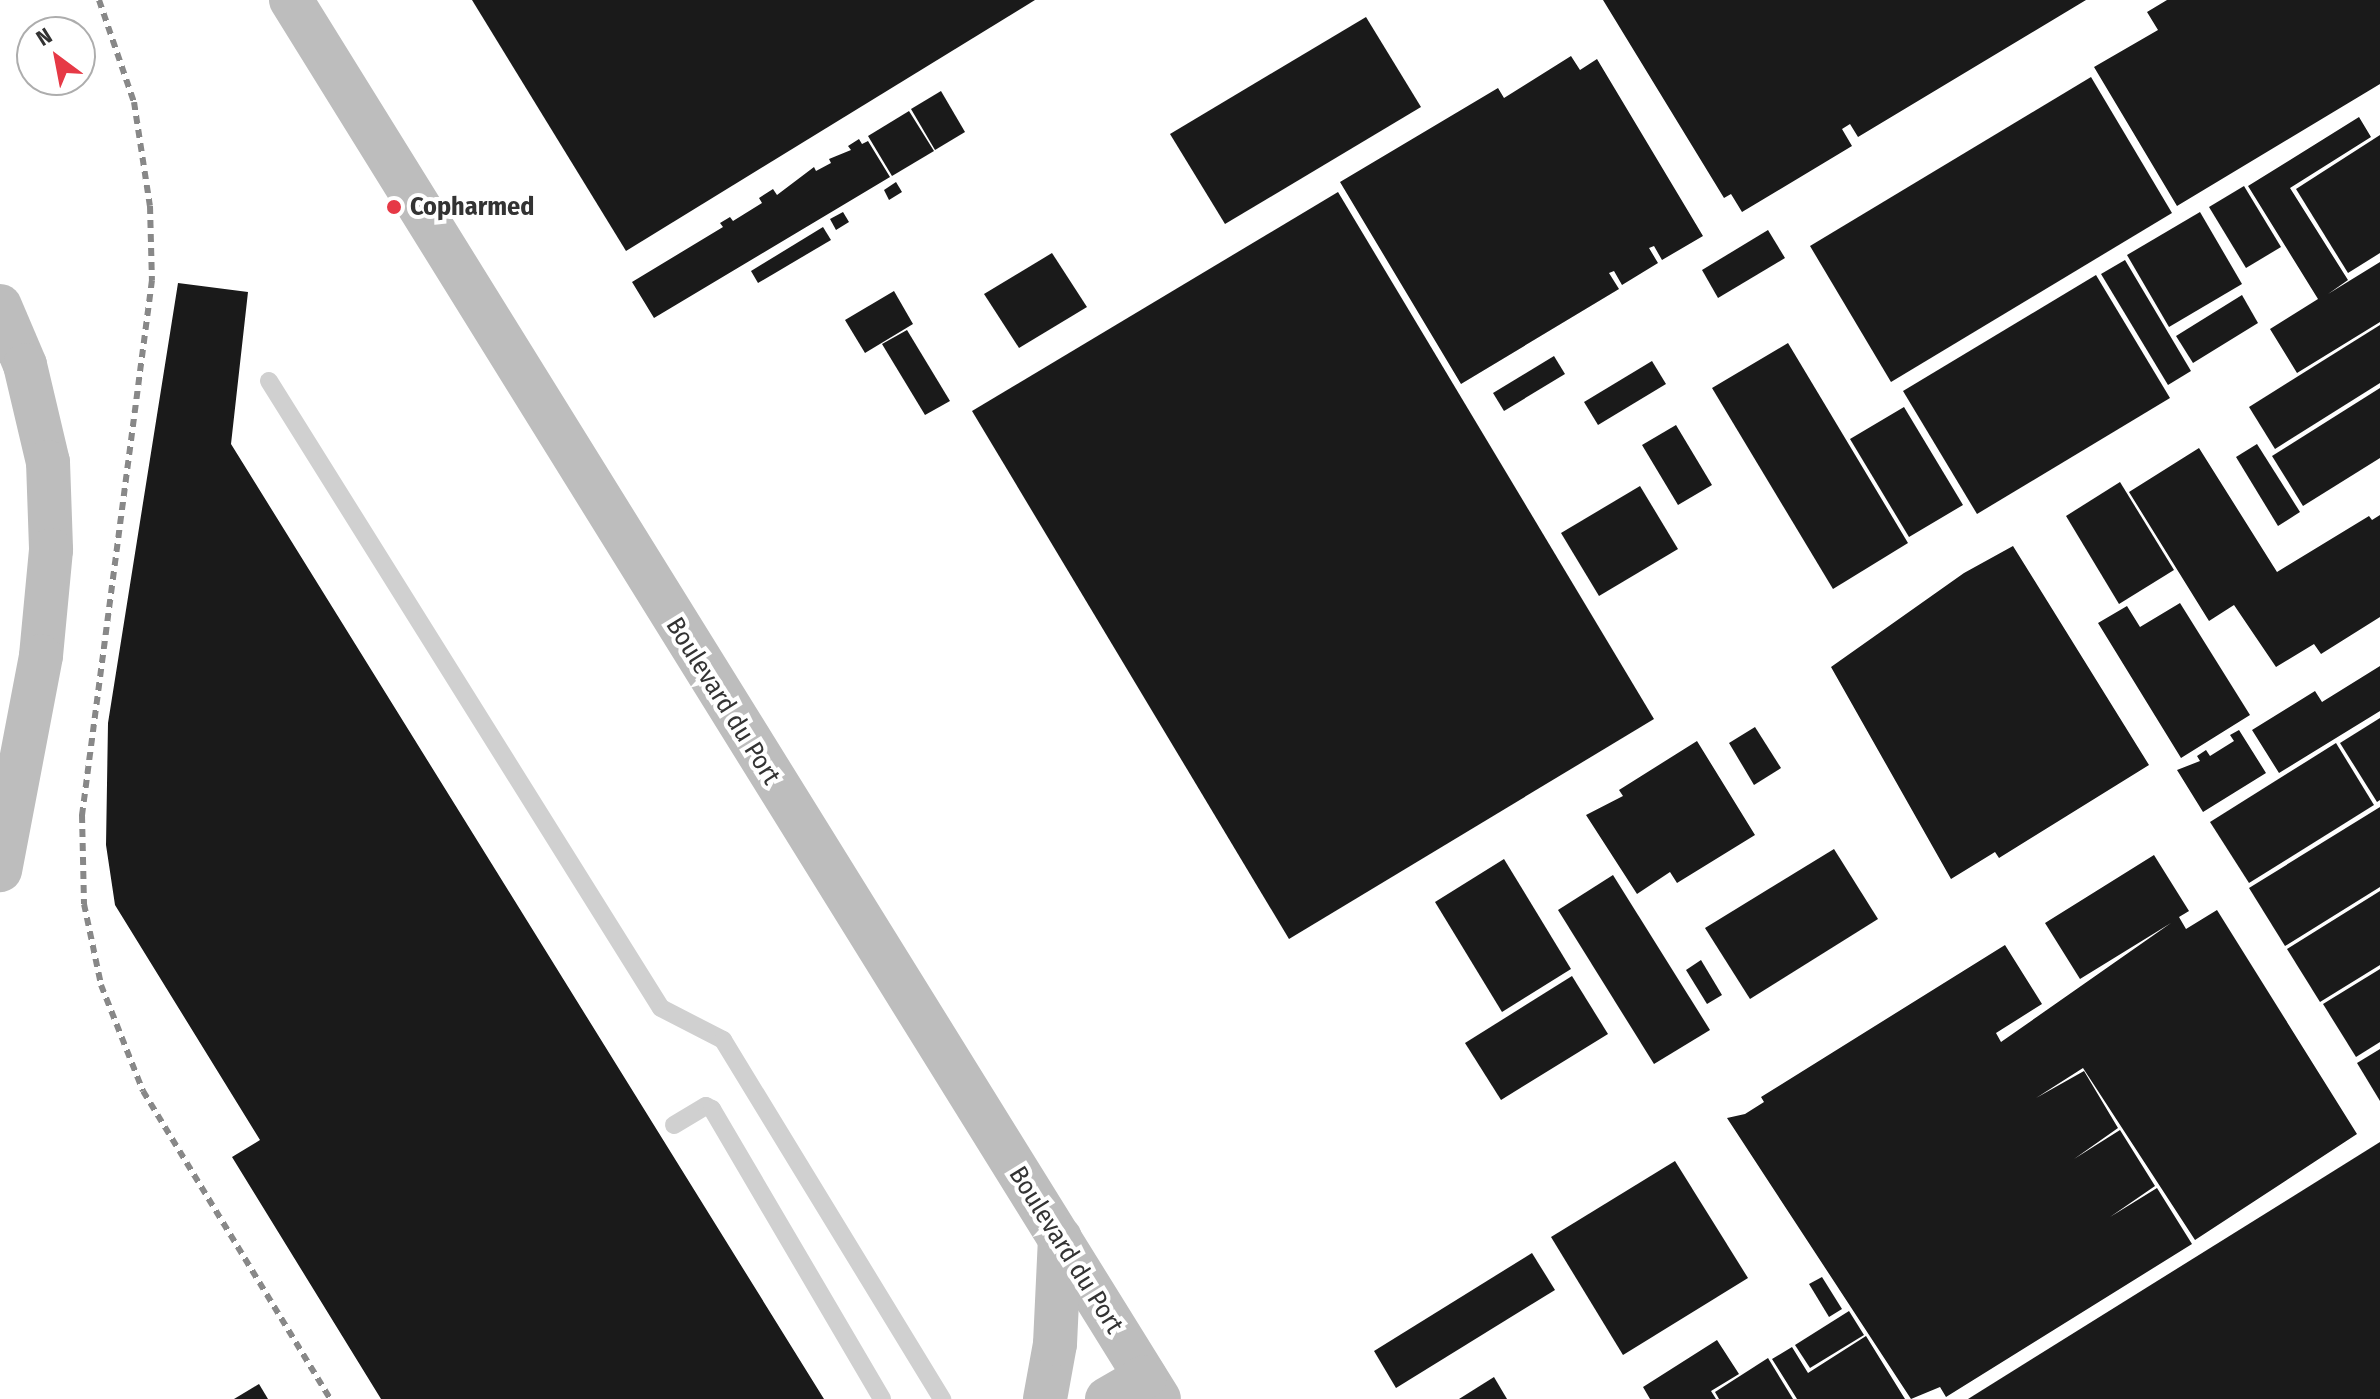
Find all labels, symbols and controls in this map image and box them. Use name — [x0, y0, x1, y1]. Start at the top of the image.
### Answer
north arrow — [16, 16, 96, 96]
text: N — [31, 22, 57, 52]
place label: Copharmed — [410, 191, 534, 223]
marker: Copharmed — [385, 198, 403, 216]
street label: Boulevard du Port — [659, 612, 787, 790]
street label: Boulevard du Port — [1002, 1161, 1130, 1339]

